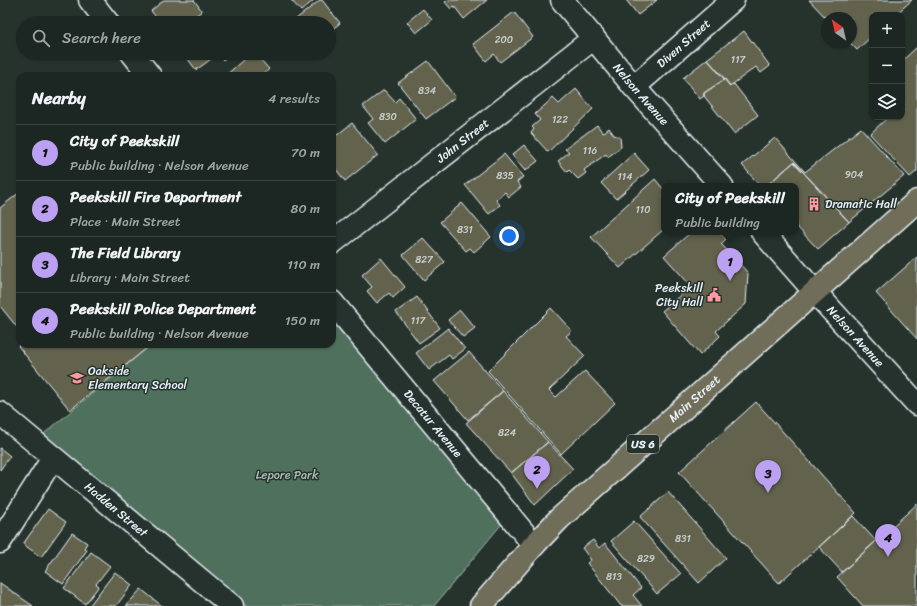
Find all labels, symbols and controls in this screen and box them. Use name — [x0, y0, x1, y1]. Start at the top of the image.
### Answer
north arrow — [821, 12, 857, 48]
map controls — [869, 12, 905, 120]
button: + — [869, 12, 905, 48]
street label: Diven Street — [651, 13, 716, 74]
search box — [16, 16, 336, 60]
text: Search here — [62, 25, 141, 51]
icon: search — [30, 27, 52, 49]
house number: 200 — [495, 31, 513, 49]
button: − — [869, 48, 905, 84]
house number: 117 — [731, 51, 746, 69]
street label: Nelson Avenue — [607, 58, 675, 131]
house number: 834 — [418, 82, 436, 100]
text: Nearby — [32, 83, 86, 113]
button: layers — [869, 84, 905, 120]
text: 4 results — [268, 87, 320, 110]
house number: 830 — [379, 108, 397, 126]
house number: 122 — [552, 111, 568, 129]
street label: John Street — [431, 113, 494, 169]
text: City of Peekskill — [70, 128, 179, 154]
text: 1 — [42, 141, 48, 164]
text: 70 m — [291, 141, 320, 164]
house number: 116 — [583, 142, 597, 160]
text: Public building · Nelson Avenue — [70, 154, 249, 177]
house number: 904 — [845, 166, 863, 184]
house number: 835 — [496, 167, 514, 185]
house number: 114 — [618, 168, 632, 186]
popup — [661, 183, 799, 235]
text: Peekskill Fire Department — [70, 184, 241, 210]
text: City of Peekskill — [675, 185, 785, 211]
place label: Dramatic Hall — [825, 193, 898, 215]
building icon: Dramatic Hall — [806, 196, 822, 212]
text: 2 — [41, 197, 49, 220]
text: 80 m — [291, 197, 320, 220]
house number: 110 — [636, 201, 650, 219]
text: Place · Main Street — [70, 210, 180, 233]
text: Public building — [675, 211, 760, 234]
house number: 831 — [457, 221, 473, 239]
your location — [499, 226, 519, 246]
text: The Field Library — [70, 240, 180, 266]
pin: 1 — [717, 248, 743, 281]
house number: 827 — [415, 251, 434, 269]
text: 3 — [41, 253, 49, 276]
text: 110 m — [287, 253, 320, 276]
text: Library · Main Street — [70, 266, 190, 289]
place label: Peekskill City Hall — [655, 277, 704, 313]
public building icon: Peekskill City Hall — [706, 287, 722, 303]
text: Peekskill Police Department — [70, 296, 256, 322]
street label: Nelson Avenue — [821, 300, 890, 372]
text: 4 — [41, 309, 49, 332]
text: 150 m — [285, 309, 320, 332]
house number: 117 — [411, 312, 426, 330]
text: Public building · Nelson Avenue — [70, 322, 249, 345]
place label: Oakside Elementary School — [88, 360, 188, 396]
street label: Main Street — [663, 369, 726, 428]
school or university icon: Oakside Elementary School — [69, 370, 85, 386]
street label: Decatur Avenue — [398, 384, 468, 463]
house number: 824 — [498, 424, 516, 442]
road number: US 6 — [627, 435, 659, 453]
pin: 2 — [524, 456, 550, 489]
pin: 3 — [755, 460, 781, 493]
park label: Lepore Park — [256, 464, 319, 486]
street label: Hadden Street — [79, 476, 154, 544]
pin: 4 — [875, 524, 901, 557]
house number: 831 — [675, 530, 691, 548]
house number: 829 — [637, 550, 655, 568]
house number: 813 — [606, 568, 622, 586]

